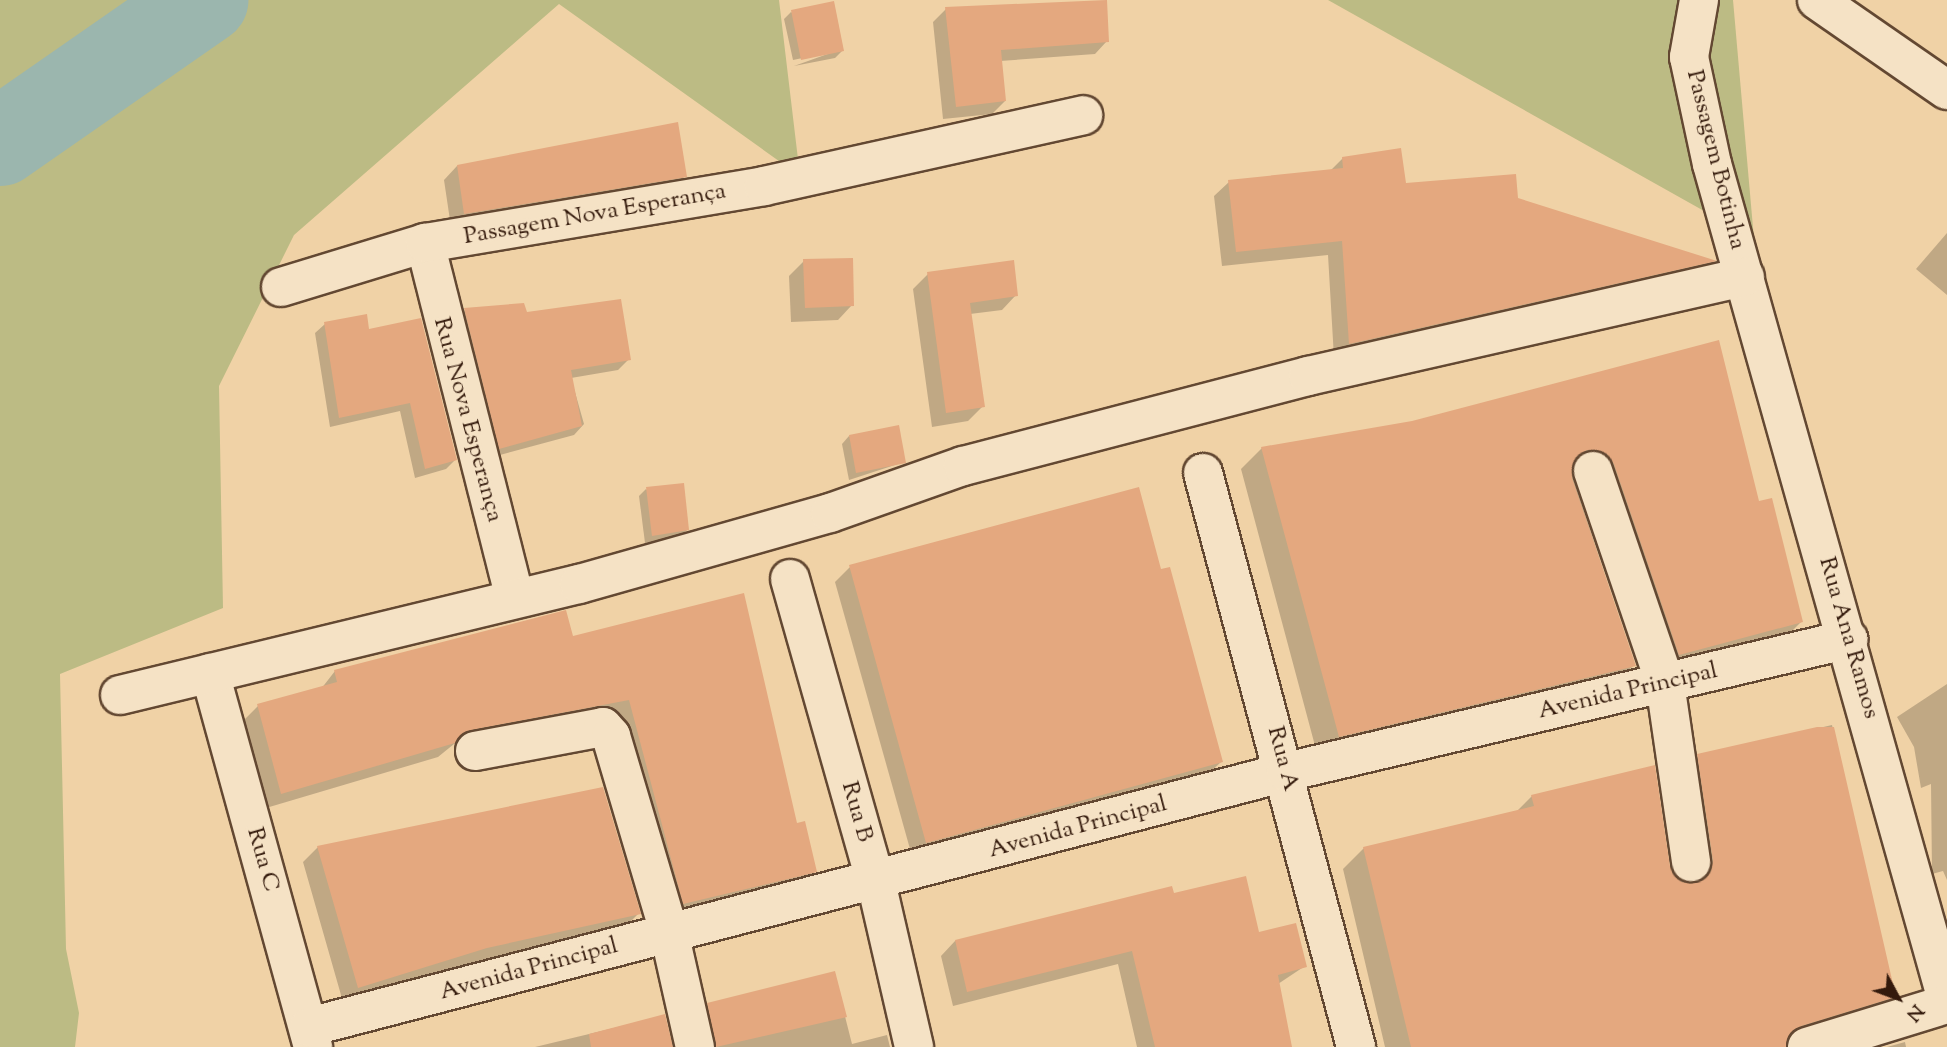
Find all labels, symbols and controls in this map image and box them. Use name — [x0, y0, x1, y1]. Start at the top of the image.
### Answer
street label: Passagem Botinha — [1679, 67, 1751, 253]
street label: Passagem Nova Esperança — [462, 178, 728, 252]
street label: Rua Nova Esperança — [426, 314, 508, 526]
street label: Rua Ana Ramos — [1811, 554, 1885, 722]
street label: Avenida Principal — [1535, 657, 1721, 727]
street label: Rua A — [1260, 723, 1304, 795]
street label: Rua B — [834, 778, 878, 846]
street label: Avenida Principal — [986, 790, 1170, 866]
street label: Rua C — [239, 824, 285, 896]
street label: Avenida Principal — [437, 932, 621, 1008]
north arrow — [1863, 963, 1933, 1033]
text: N — [1899, 998, 1929, 1027]

